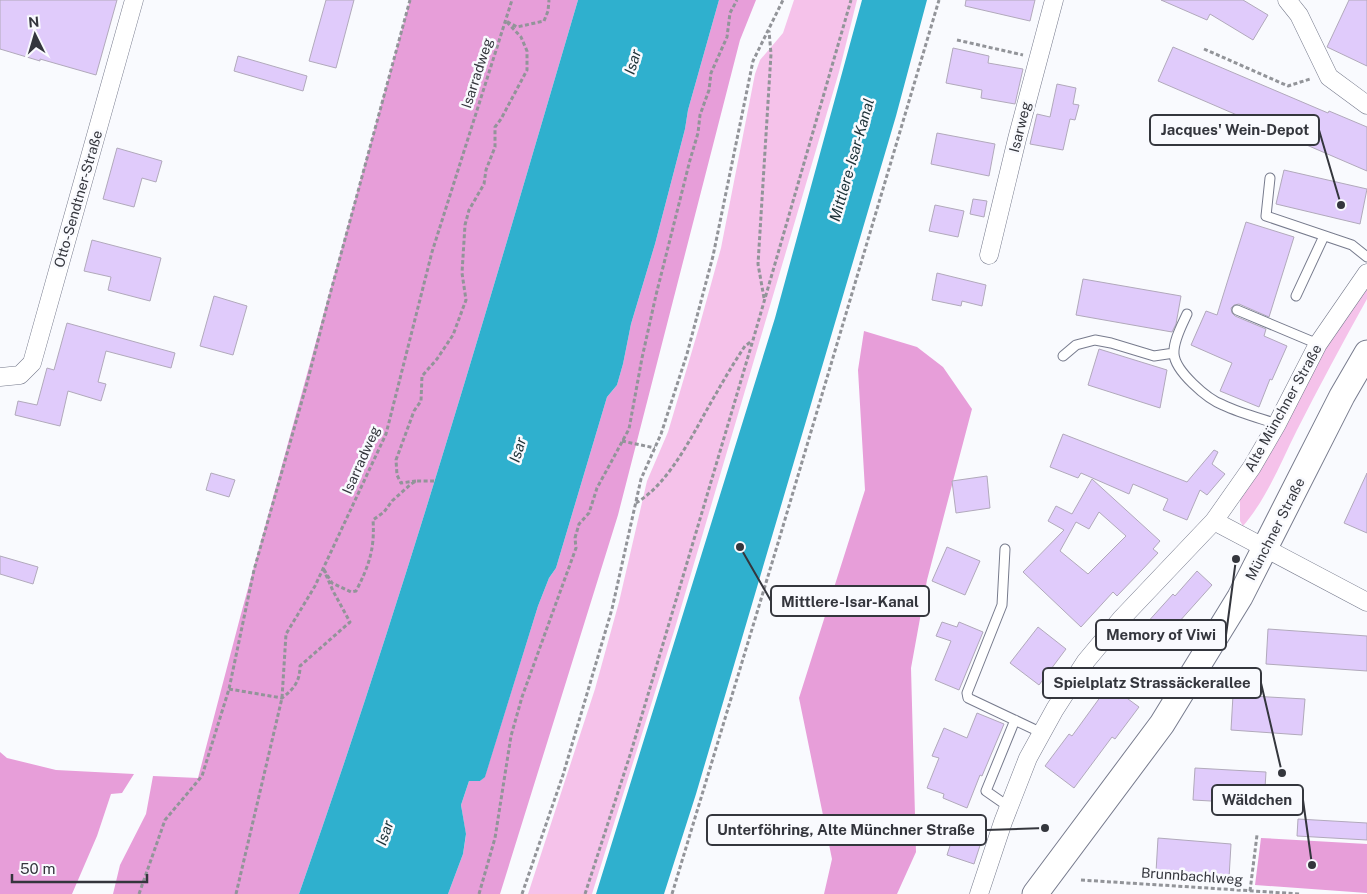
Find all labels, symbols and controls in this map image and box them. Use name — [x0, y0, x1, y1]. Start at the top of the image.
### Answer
north arrow — [10, 10, 60, 60]
text: N — [28, 14, 40, 30]
street label: Isarradweg — [458, 36, 496, 110]
water label: Isar — [621, 47, 644, 76]
water label: Mittlere-Isar-Kanal — [826, 96, 877, 223]
street label: Isarweg — [1006, 100, 1034, 154]
callout: Jacques' Wein-Depot — [1150, 115, 1319, 145]
text: Jacques' Wein-Depot — [1161, 121, 1309, 138]
street label: Otto-Sendtner-Straße — [51, 129, 105, 269]
street label: Alte Münchner Straße — [1241, 342, 1325, 474]
street label: Isarradweg — [339, 423, 383, 497]
water label: Isar — [506, 435, 529, 464]
street label: Münchner Straße — [1242, 475, 1308, 583]
callout: Mittlere-Isar-Kanal — [771, 586, 929, 616]
text: Mittlere-Isar-Kanal — [781, 593, 919, 610]
callout: Memory of Viwi — [1096, 620, 1226, 650]
text: Memory of Viwi — [1106, 626, 1216, 643]
callout: Spielplatz Strassäckerallee — [1043, 668, 1261, 698]
text: Spielplatz Strassäckerallee — [1053, 674, 1251, 691]
callout: Wäldchen — [1212, 785, 1303, 815]
text: Wäldchen — [1222, 791, 1292, 808]
callout: Unterföhring, Alte Münchner Straße — [707, 815, 986, 845]
water label: Isar — [372, 818, 397, 848]
text: Unterföhring, Alte Münchner Straße — [717, 821, 975, 838]
scale bar — [12, 852, 148, 884]
text: 50 m — [20, 860, 55, 877]
street label: Brunnbachlweg — [1140, 864, 1244, 888]

